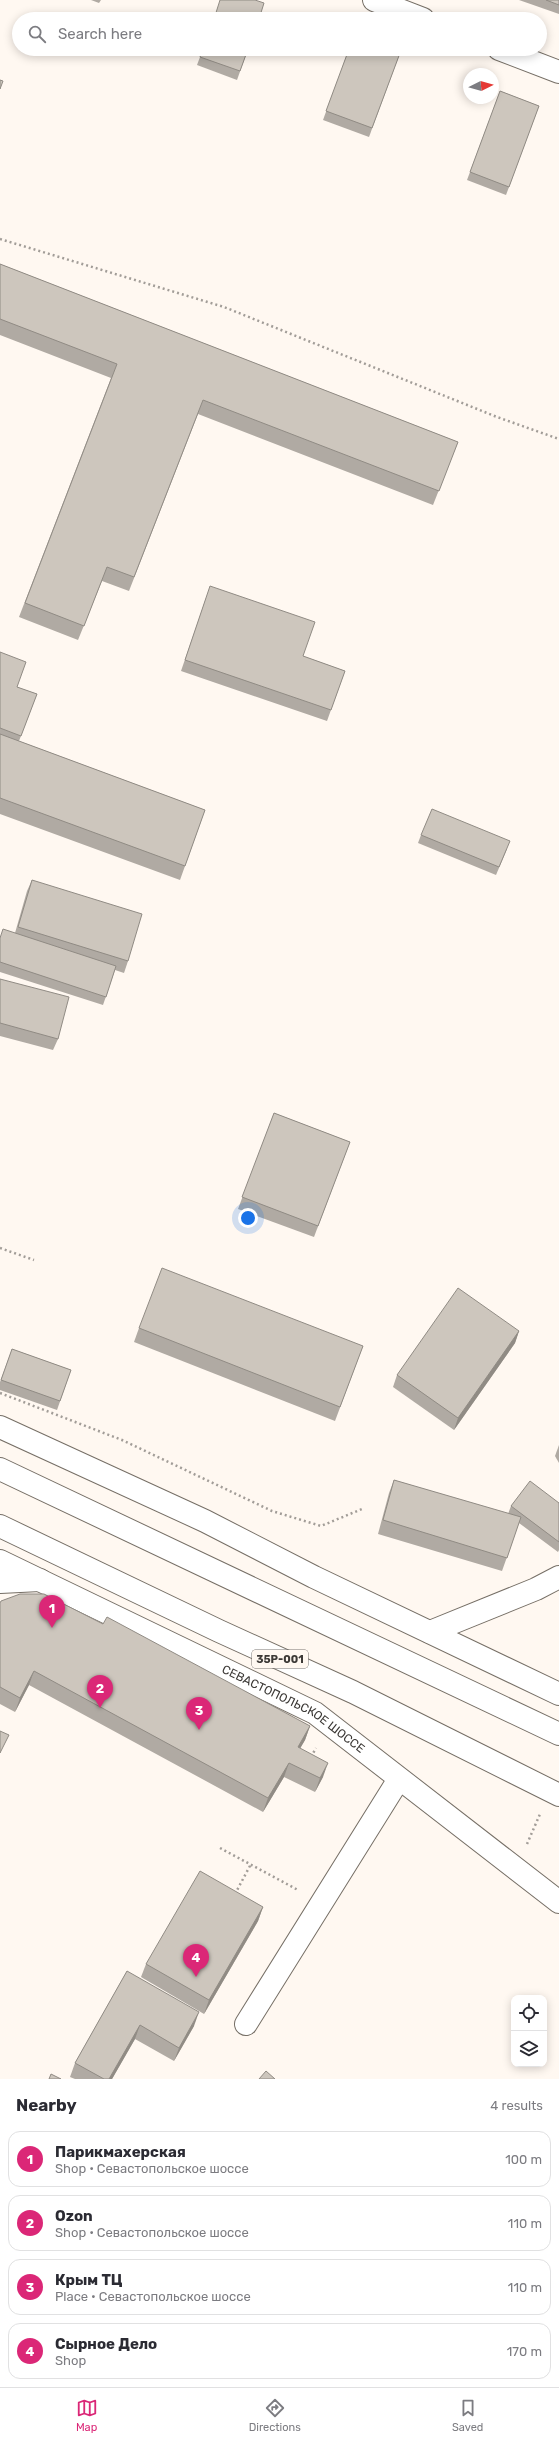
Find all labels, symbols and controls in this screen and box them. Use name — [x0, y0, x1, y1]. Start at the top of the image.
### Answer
search box — [12, 12, 547, 56]
icon: search — [26, 23, 48, 45]
text: Search here — [58, 25, 142, 43]
north arrow — [463, 68, 499, 104]
your location — [238, 1208, 258, 1228]
pin: 1 — [39, 1595, 65, 1628]
road number: 35Р-001 — [252, 1650, 308, 1668]
street label: СЕВАСТОПОЛЬСКОЕ ШОССЕ — [220, 1662, 367, 1756]
pin: 2 — [87, 1675, 113, 1708]
pin: 3 — [186, 1697, 212, 1730]
pin: 4 — [183, 1944, 209, 1977]
map controls — [511, 1995, 547, 2067]
button: locate — [511, 1995, 547, 2031]
button: layers — [511, 2031, 547, 2067]
text: Nearby — [16, 2095, 77, 2115]
text: 4 results — [490, 2098, 543, 2113]
text: Парикмахерская — [55, 2143, 186, 2161]
text: 1 — [27, 2152, 33, 2167]
text: 100 m — [505, 2152, 542, 2167]
text: Shop · Севастопольское шоссе — [55, 2161, 249, 2176]
text: Ozon — [55, 2207, 93, 2225]
text: 2 — [26, 2216, 34, 2231]
text: 110 m — [508, 2216, 542, 2231]
text: Shop · Севастопольское шоссе — [55, 2225, 249, 2240]
text: Крым ТЦ — [55, 2271, 123, 2289]
text: 3 — [26, 2280, 34, 2295]
text: 110 m — [508, 2280, 542, 2295]
text: Place · Севастопольское шоссе — [55, 2289, 251, 2304]
text: Сырное Дело — [55, 2335, 157, 2353]
text: 4 — [26, 2344, 34, 2359]
text: 170 m — [507, 2344, 542, 2359]
text: Shop — [55, 2353, 86, 2368]
tab: Map — [76, 2397, 98, 2434]
tab: Directions — [249, 2397, 301, 2434]
tab: Saved — [452, 2397, 483, 2434]

